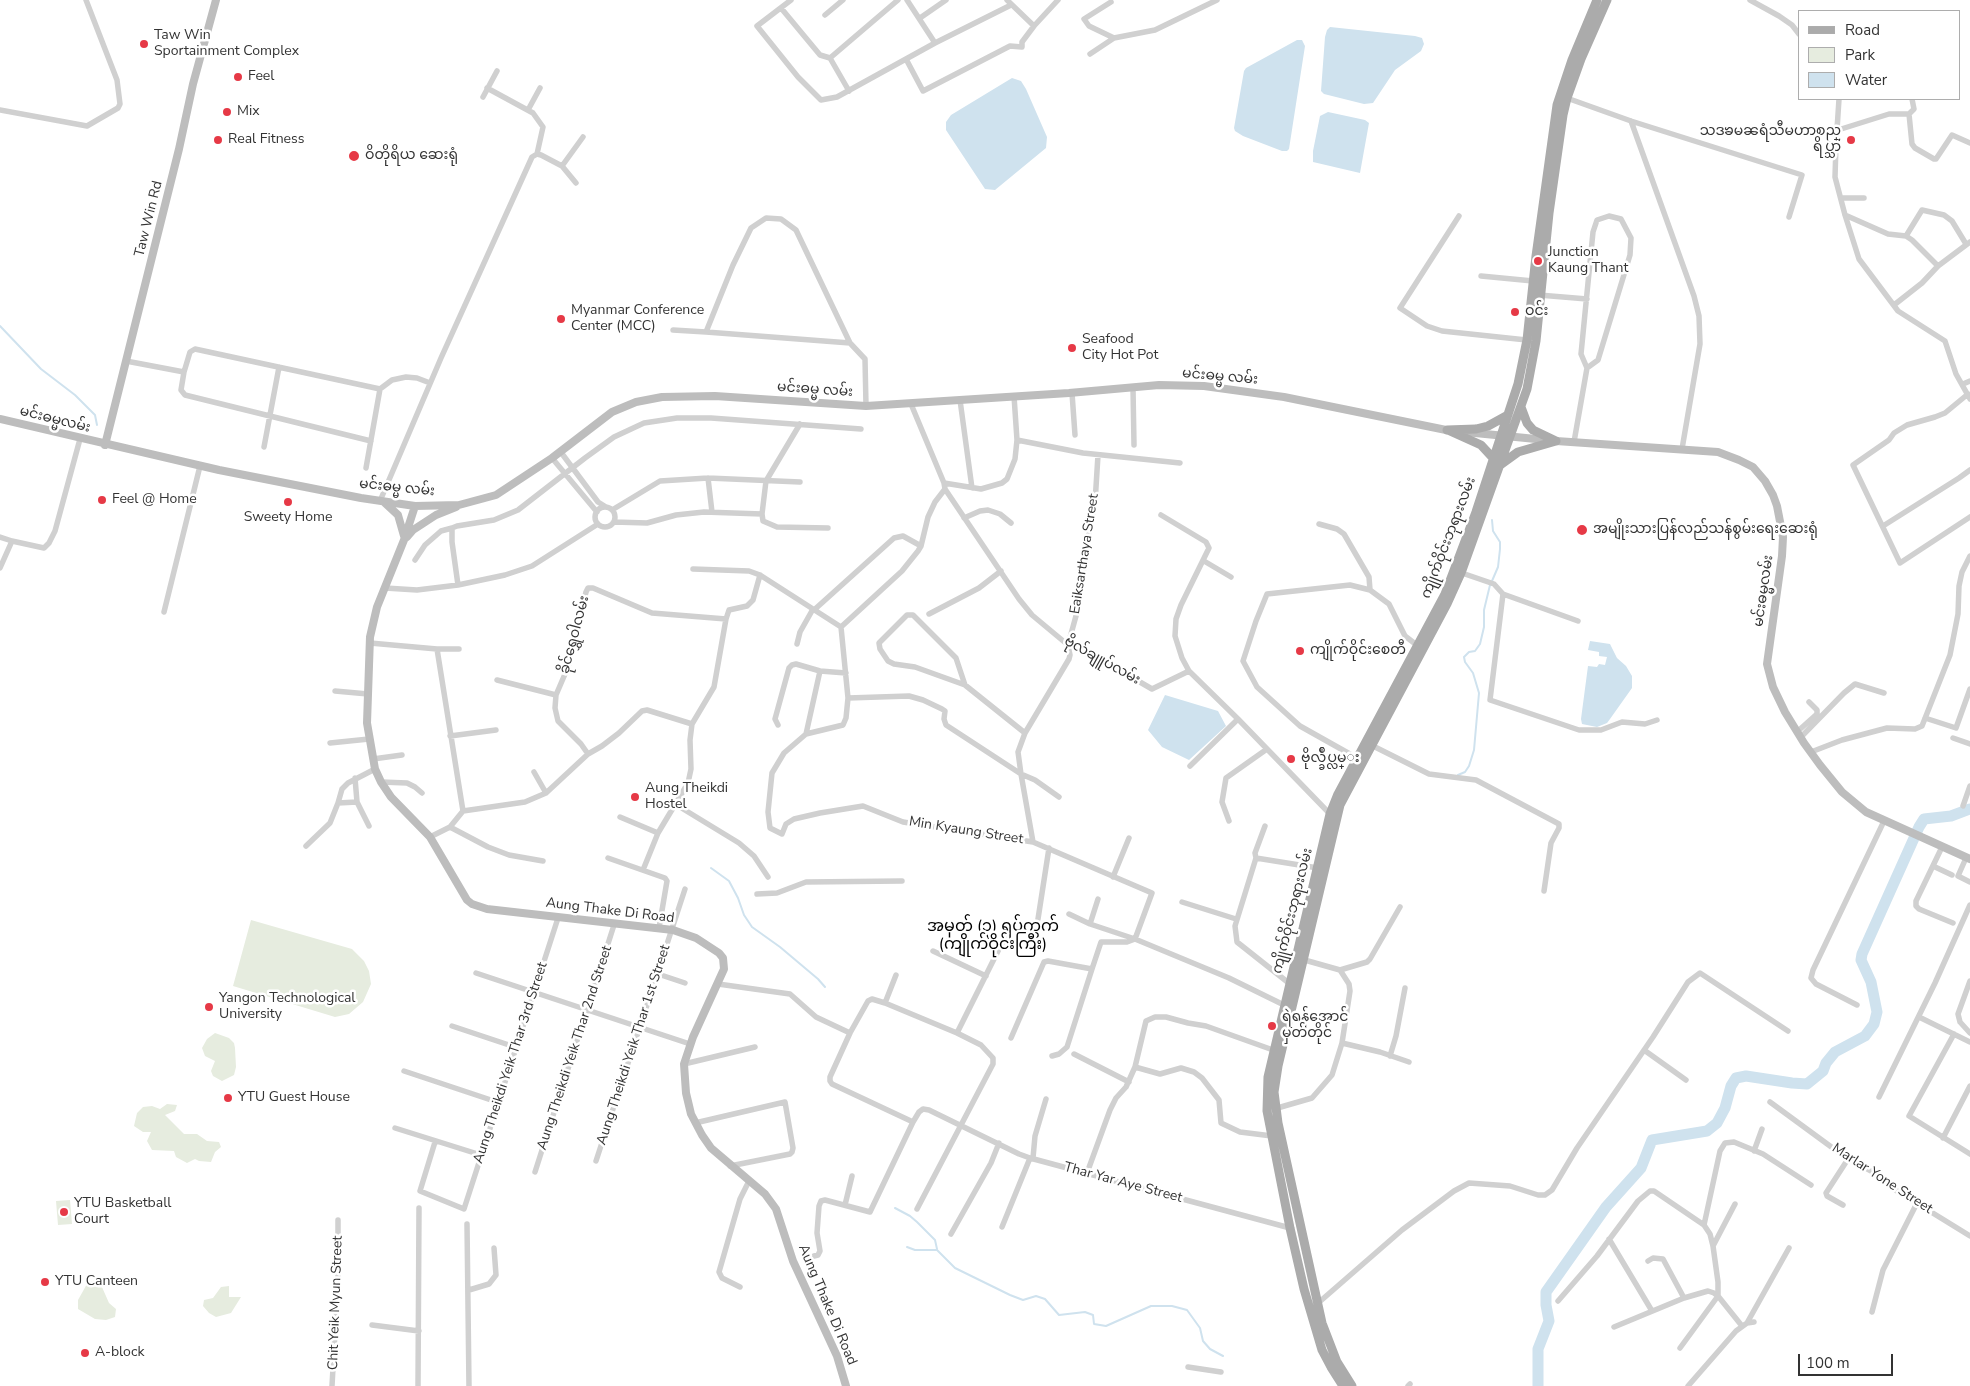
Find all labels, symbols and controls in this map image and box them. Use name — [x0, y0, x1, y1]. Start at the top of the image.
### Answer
legend — [1798, 10, 1960, 100]
text: Road — [1845, 20, 1880, 40]
place label: Taw Win Sportainment Complex — [154, 28, 299, 60]
marker: Taw Win Sportainment Complex — [138, 38, 150, 50]
text: Park — [1845, 45, 1875, 65]
place label: Feel — [248, 69, 274, 85]
text: Water — [1845, 70, 1887, 90]
marker: Feel — [232, 71, 244, 83]
place label: Mix — [237, 104, 260, 120]
marker: Mix — [221, 106, 233, 118]
place label: သဒၶမၼရံသီမဟာစည္ ရိပ္သာ — [1700, 124, 1841, 156]
place label: Real Fitness — [228, 132, 305, 148]
marker: Real Fitness — [212, 134, 224, 146]
marker: သဒၶမၼရံသီမဟာစည္ ရိပ္သာ — [1845, 134, 1857, 146]
place label: ဝိတိုရိယ ဆေးရုံ — [365, 148, 458, 164]
marker: ဝိတိုရိယ ဆေးရုံ — [347, 149, 361, 163]
street label: Taw Win Rd — [131, 179, 167, 259]
place label: Junction Kaung Thant — [1548, 245, 1628, 278]
marker: Junction Kaung Thant — [1532, 255, 1544, 267]
place label: Myanmar Conference Center (MCC) — [571, 303, 704, 336]
place label: ဝင်း — [1525, 304, 1548, 320]
marker: ဝင်း — [1509, 306, 1521, 318]
marker: Myanmar Conference Center (MCC) — [555, 313, 567, 325]
place label: Seafood City Hot Pot — [1082, 332, 1158, 364]
marker: Seafood City Hot Pot — [1066, 342, 1078, 354]
street label: မင်းဓမ္မ လမ်း — [1181, 365, 1259, 389]
street label: မင်းဓမ္မ လမ်း — [777, 379, 853, 401]
street label: မင်းဓမ္မလမ်း — [18, 403, 92, 437]
street label: ကျိုက်ဝိုင်းဘုရားလမ်း — [1418, 475, 1480, 601]
street label: မင်းဓမ္မ လမ်း — [358, 476, 436, 500]
place label: Feel @ Home — [112, 492, 197, 508]
street label: Eaiksarthaya Street — [1067, 493, 1103, 615]
marker: Feel @ Home — [96, 494, 108, 506]
marker: Sweety Home — [282, 496, 294, 508]
place label: Sweety Home — [244, 510, 332, 526]
place label: အမျိုးသားပြန်လည်သန်စွမ်းရေးဆေးရုံ — [1593, 522, 1818, 538]
marker: အမျိုးသားပြန်လည်သန်စွမ်းရေးဆေးရုံ — [1575, 523, 1589, 537]
street label: မင်းဓမ္မလမ်း — [1751, 554, 1777, 628]
street label: ခိုင်ရွှေဝါလမ်း — [557, 594, 593, 676]
street label: ဗိုလ်ချူပ်လမ်း — [1061, 633, 1143, 689]
place label: ကျိုက်ဝိုင်းစေတီ — [1310, 643, 1406, 659]
marker: ကျိုက်ဝိုင်းစေတီ — [1294, 645, 1306, 657]
place label: ဗိုလ္ခ်ဳပ္လမ္း — [1301, 751, 1360, 767]
marker: ဗိုလ္ခ်ဳပ္လမ္း — [1285, 753, 1297, 765]
place label: Aung Theikdi Hostel — [645, 781, 728, 814]
marker: Aung Theikdi Hostel — [629, 791, 641, 803]
street label: Min Kyaung Street — [908, 814, 1024, 848]
street label: ကျိုက်ဝိုင်းဘုရားလမ်း — [1269, 846, 1317, 976]
street label: Aung Thake Di Road — [545, 895, 675, 927]
district label: အမှတ် (၃) ရပ်ကွက် (ကျိုက်ဝိုင်းကြီး) — [927, 917, 1059, 955]
street label: Aung Theikdi Yeik Thar 1st Street — [594, 943, 674, 1147]
street label: Aung Theikdi Yeik Thar 2nd Street — [534, 944, 616, 1152]
street label: Aung Theikdi Yeik Thar 3rd Street — [470, 960, 552, 1166]
place label: Yangon Technological University — [219, 991, 355, 1024]
marker: Yangon Technological University — [203, 1001, 215, 1013]
place label: ရဲရန်အောင် မှတ်တိုင် — [1282, 1010, 1348, 1042]
marker: ရဲရန်အောင် မှတ်တိုင် — [1266, 1020, 1278, 1032]
place label: YTU Guest House — [238, 1090, 350, 1106]
marker: YTU Guest House — [222, 1092, 234, 1104]
street label: Marlar Yone Street — [1828, 1140, 1936, 1218]
street label: Thar Yar Aye Street — [1062, 1159, 1184, 1207]
place label: YTU Basketball Court — [74, 1196, 171, 1228]
marker: YTU Basketball Court — [58, 1206, 70, 1218]
street label: Chit Yeik Myun Street — [325, 1236, 347, 1370]
street label: Aung Thake Di Road — [794, 1242, 860, 1368]
place label: YTU Canteen — [55, 1274, 138, 1290]
marker: YTU Canteen — [39, 1276, 51, 1288]
scale bar — [1800, 1344, 1895, 1376]
place label: A-block — [95, 1345, 144, 1361]
marker: A-block — [79, 1347, 91, 1359]
text: 100 m — [1806, 1353, 1850, 1373]

